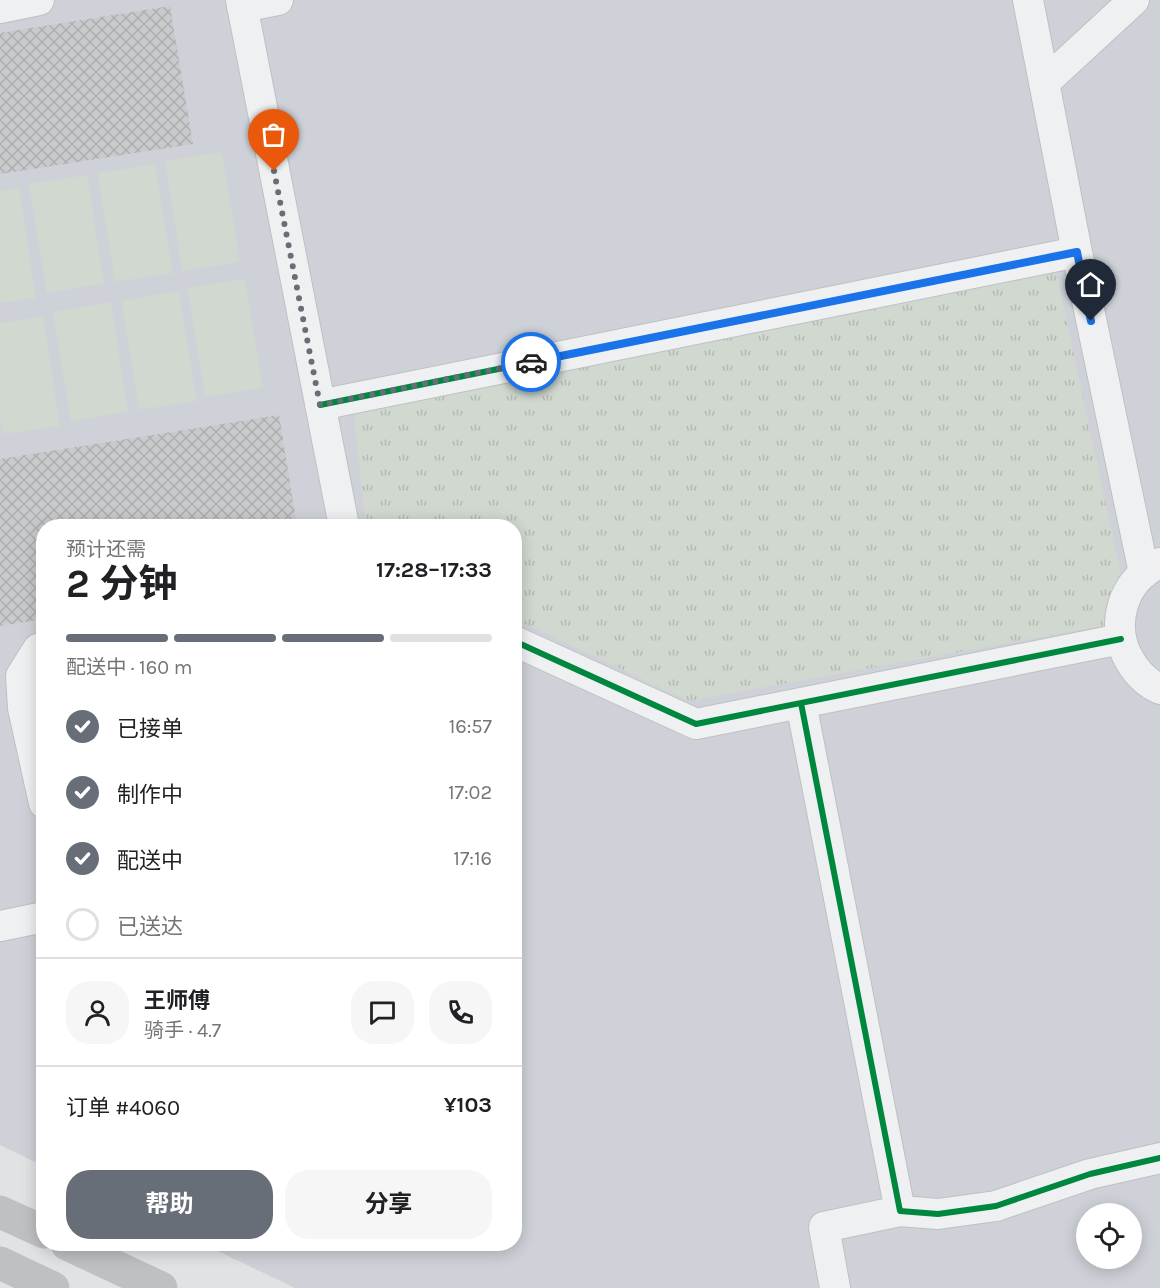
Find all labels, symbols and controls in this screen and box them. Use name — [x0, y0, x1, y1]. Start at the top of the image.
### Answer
pin — [248, 109, 299, 171]
icon: bag — [257, 118, 290, 151]
pin — [1065, 259, 1116, 321]
icon: home — [1074, 268, 1107, 301]
courier — [501, 332, 561, 392]
icon: car — [515, 346, 548, 379]
text: 预计还需 — [66, 538, 146, 561]
text: 17:28–17:33 — [376, 557, 492, 583]
text: 2 分钟 — [66, 561, 177, 607]
text: 配送中 · 160 m — [66, 656, 192, 679]
icon: check — [66, 710, 99, 743]
text: 16:57 — [449, 715, 492, 738]
text: 已接单 — [117, 716, 183, 742]
icon: check — [66, 776, 99, 809]
text: 17:02 — [448, 781, 492, 804]
text: 制作中 — [117, 782, 183, 808]
icon: check — [66, 842, 99, 875]
text: 17:16 — [453, 847, 492, 870]
text: 配送中 — [117, 848, 183, 874]
text: 已送达 — [117, 914, 183, 940]
button: person — [66, 981, 129, 1044]
button: chat — [351, 981, 414, 1044]
button: phone — [429, 981, 492, 1044]
text: 王师傅 — [144, 988, 210, 1014]
text: 骑手 · 4.7 — [144, 1019, 221, 1042]
text: ¥103 — [444, 1092, 492, 1118]
text: 订单 #4060 — [66, 1095, 180, 1121]
button: 帮助 — [66, 1170, 273, 1239]
button: 分享 — [285, 1170, 492, 1239]
map controls — [1076, 1203, 1142, 1269]
button: locate — [1076, 1203, 1142, 1269]

